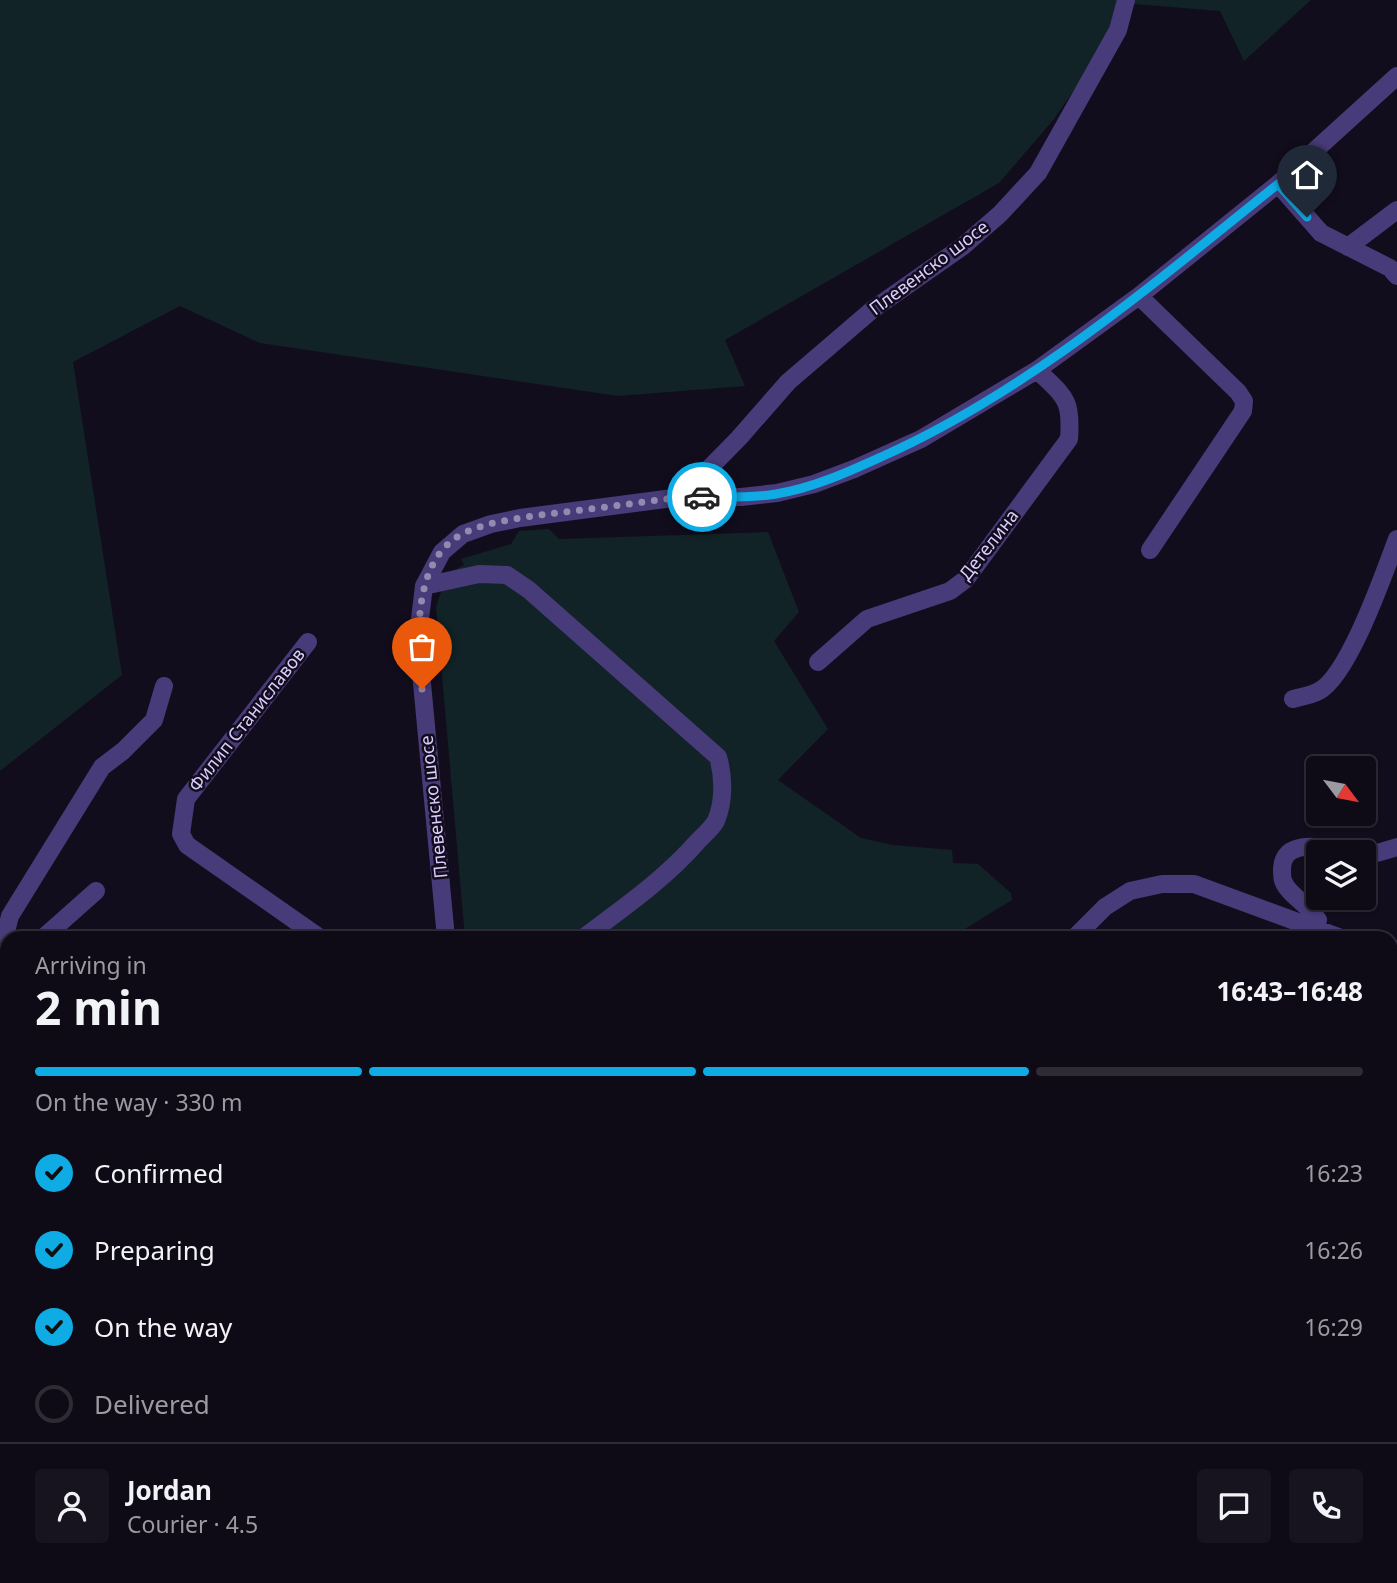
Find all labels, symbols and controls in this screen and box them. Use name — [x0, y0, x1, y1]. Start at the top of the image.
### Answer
pin — [1277, 145, 1337, 217]
icon: home — [1288, 156, 1326, 194]
street label: Плевенско шосе — [864, 214, 993, 320]
courier — [667, 462, 737, 532]
icon: car — [683, 478, 721, 516]
street label: Детелина — [953, 504, 1023, 585]
pin — [392, 617, 452, 689]
icon: bag — [403, 628, 441, 666]
street label: Филип Станиславов — [183, 643, 310, 796]
street label: Плевенско шосе — [414, 734, 452, 880]
north arrow — [1306, 756, 1376, 826]
map controls — [1306, 756, 1376, 910]
button: layers — [1306, 840, 1376, 910]
text: Arriving in — [35, 949, 147, 981]
text: 16:43–16:48 — [1216, 973, 1363, 1009]
text: 2 min — [35, 976, 162, 1038]
text: On the way · 330 m — [35, 1086, 242, 1118]
icon: check — [35, 1154, 73, 1192]
text: Confirmed — [94, 1155, 224, 1191]
text: 16:23 — [1304, 1157, 1363, 1189]
icon: check — [35, 1231, 73, 1269]
text: Preparing — [94, 1232, 215, 1268]
text: 16:26 — [1304, 1234, 1363, 1266]
icon: check — [35, 1308, 73, 1346]
text: On the way — [94, 1309, 232, 1345]
text: 16:29 — [1304, 1311, 1363, 1343]
text: Delivered — [94, 1386, 210, 1422]
button: person — [35, 1469, 109, 1543]
button: chat — [1197, 1469, 1271, 1543]
button: phone — [1289, 1469, 1363, 1543]
text: Jordan — [127, 1472, 212, 1508]
text: Courier · 4.5 — [127, 1508, 258, 1540]

